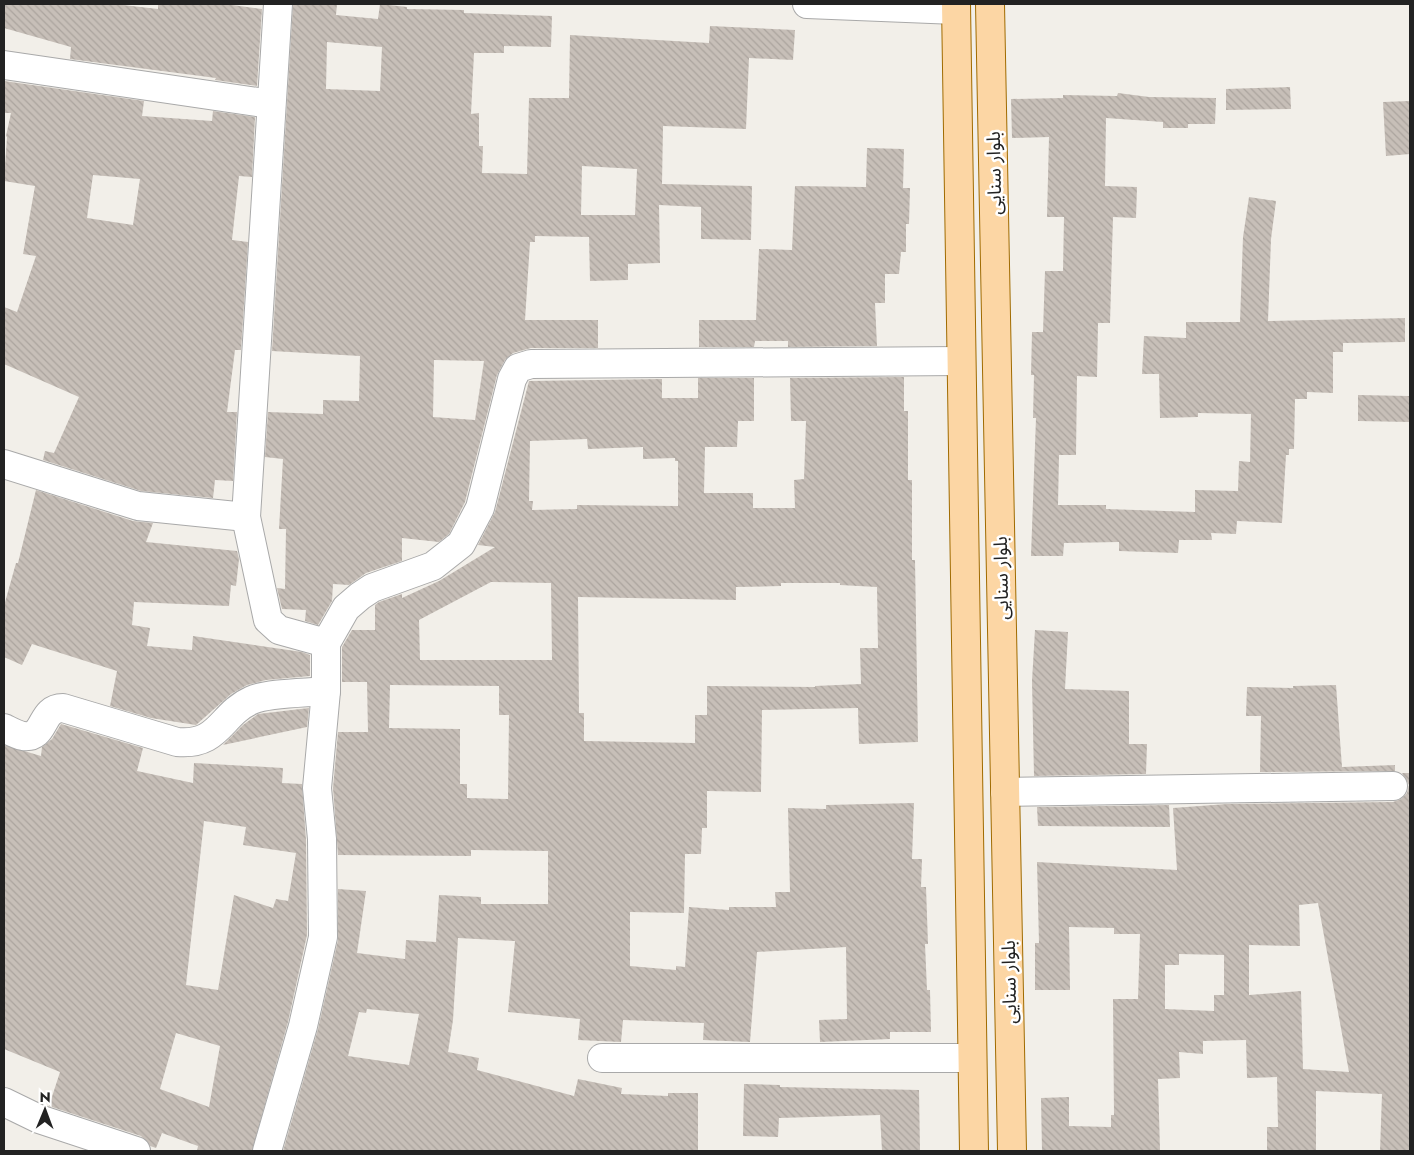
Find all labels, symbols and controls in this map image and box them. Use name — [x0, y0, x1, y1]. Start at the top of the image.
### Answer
street label: بلوار سنایی — [980, 131, 1008, 215]
street label: بلوار سنایی — [987, 536, 1015, 620]
street label: بلوار سنایی — [995, 940, 1023, 1024]
north arrow — [20, 1085, 70, 1135]
text: N — [39, 1087, 51, 1107]

